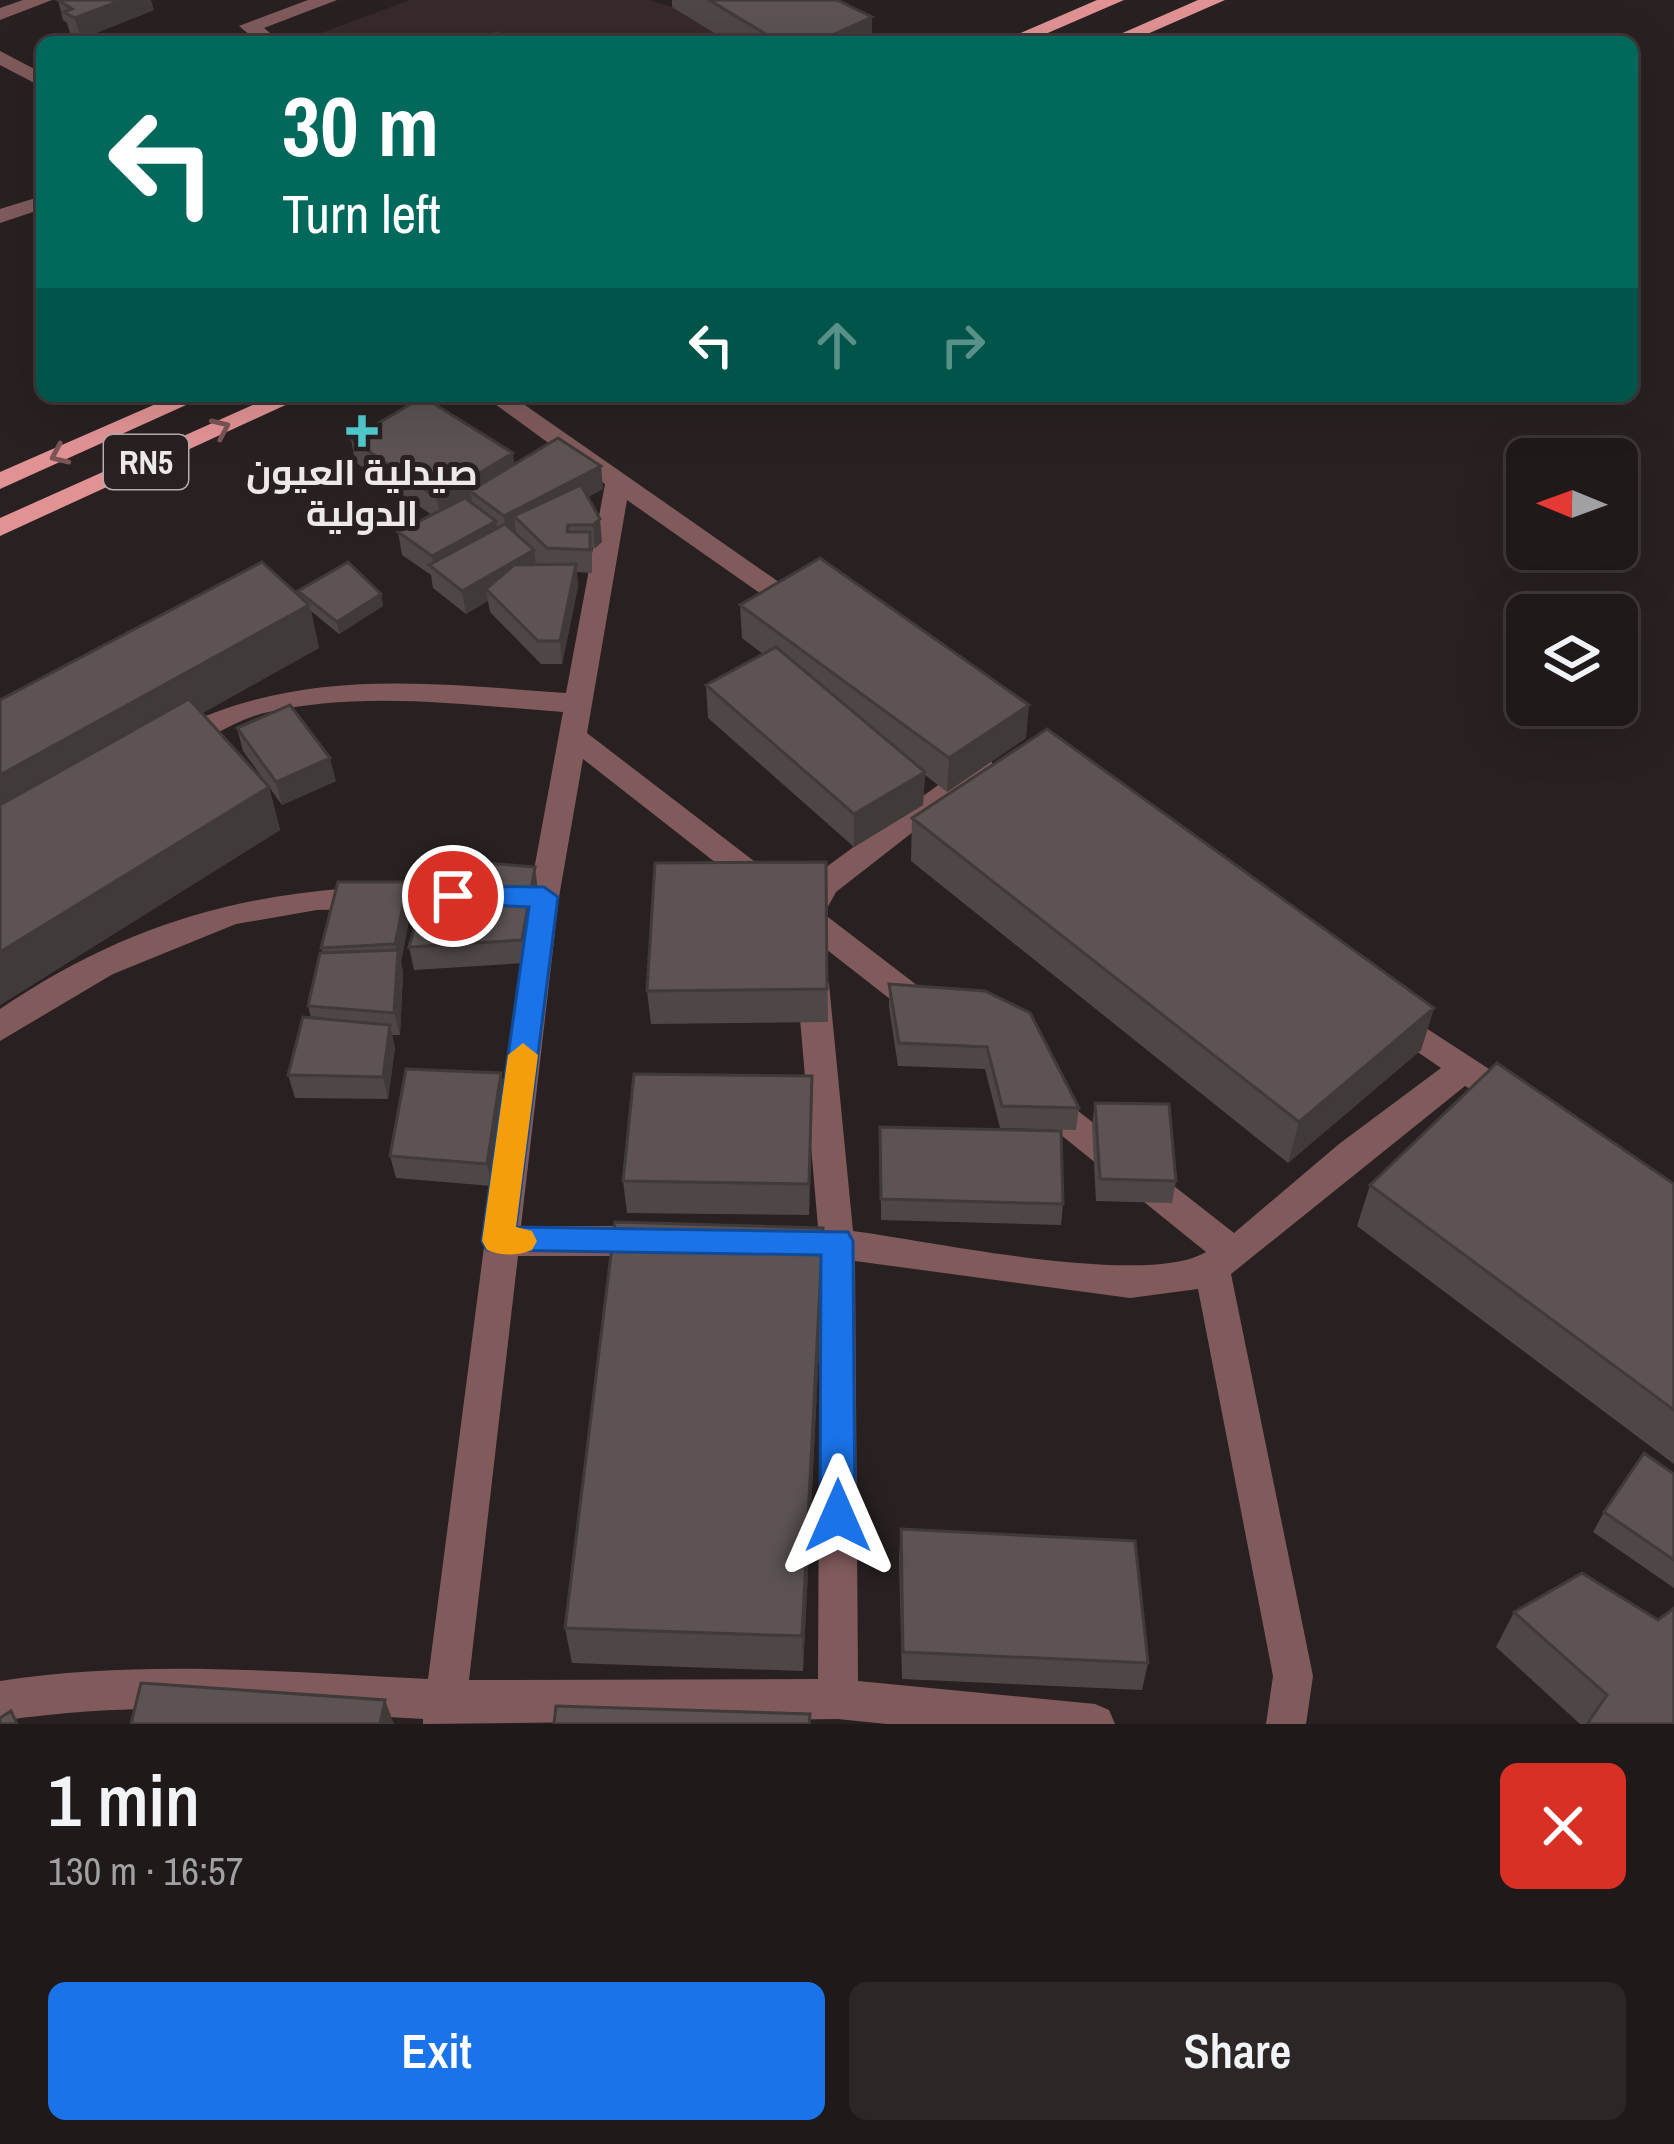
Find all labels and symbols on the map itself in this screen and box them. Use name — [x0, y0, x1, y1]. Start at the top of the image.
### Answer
one-way arrow — [209, 418, 230, 442]
marker: صيدلية العيون الدولية — [349, 418, 375, 444]
road number: RN5 — [104, 435, 188, 489]
north arrow — [1506, 438, 1638, 570]
one-way arrow — [49, 441, 71, 465]
place label: صيدلية العيون الدولية — [246, 448, 478, 537]
pin — [402, 845, 504, 947]
position arrow — [775, 1453, 901, 1579]

